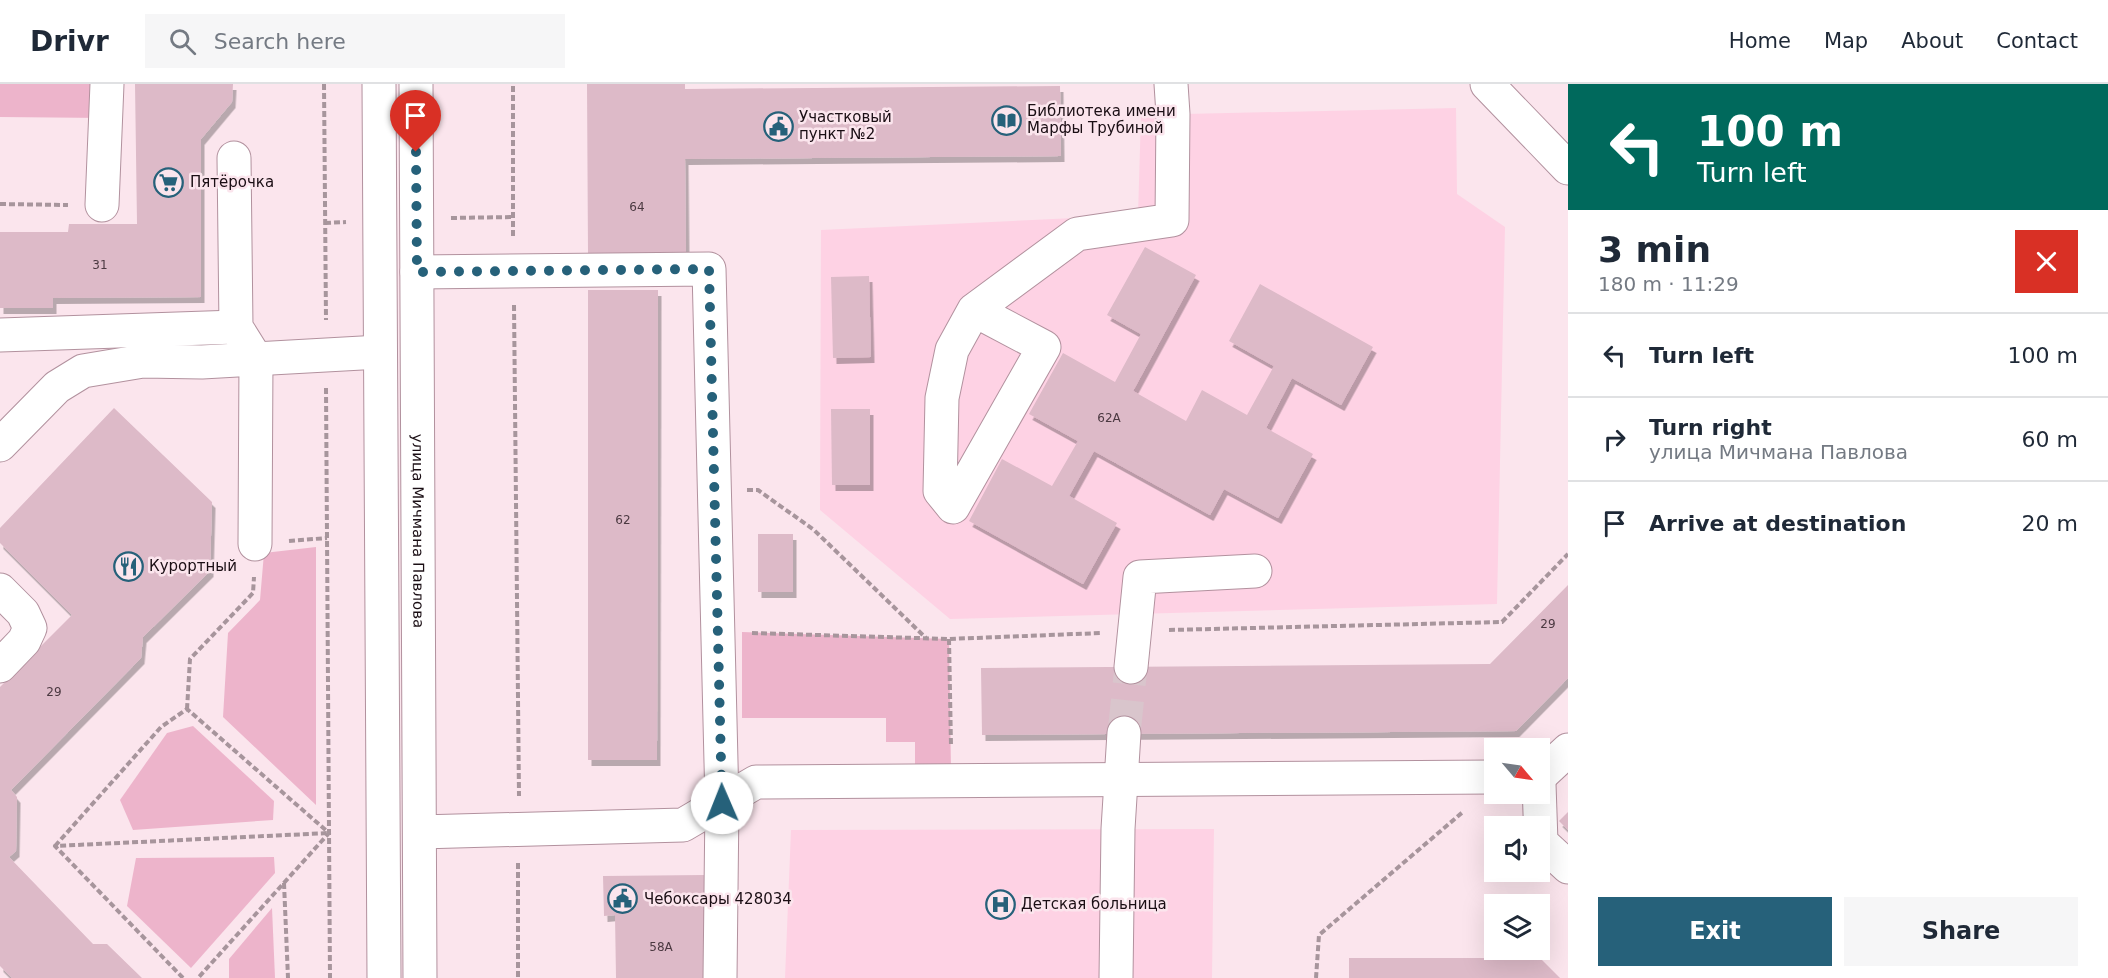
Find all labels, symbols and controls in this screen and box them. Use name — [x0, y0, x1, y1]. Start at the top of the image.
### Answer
search box — [145, 14, 565, 68]
text: Drivr — [30, 25, 109, 58]
icon: search — [166, 25, 199, 58]
text: Search here — [214, 29, 346, 54]
text: Home — [1729, 29, 1791, 53]
text: Map — [1824, 29, 1868, 53]
text: About — [1901, 29, 1963, 53]
text: Contact — [1996, 29, 2078, 53]
pin — [390, 90, 441, 152]
icon: arrive — [399, 99, 432, 132]
place label: Библиотека имени Марфы Трубиной — [1027, 102, 1176, 137]
library icon: Библиотека имени Марфы Трубиной — [990, 104, 1022, 136]
text: 100 m — [1697, 107, 1843, 156]
place label: Участковый пункт №2 — [799, 108, 892, 143]
icon: left — [1598, 108, 1676, 186]
public building icon: Участковый пункт №2 — [762, 110, 794, 142]
text: Turn left — [1697, 157, 1807, 188]
supermarket icon: Пятёрочка — [153, 166, 185, 198]
place label: Пятёрочка — [190, 173, 274, 191]
house number: 64 — [629, 200, 645, 214]
text: 3 min — [1598, 229, 1711, 270]
button: close — [2015, 230, 2078, 293]
house number: 31 — [92, 258, 108, 272]
text: 180 m · 11:29 — [1598, 272, 1739, 296]
icon: left — [1598, 339, 1631, 372]
text: Turn left — [1649, 343, 1754, 368]
text: 100 m — [2008, 343, 2078, 368]
house number: 62А — [1097, 411, 1122, 425]
text: Turn right — [1649, 415, 1772, 440]
icon: right — [1598, 423, 1631, 456]
text: 60 m — [2022, 427, 2078, 452]
street label: улица Мичмана Павлова — [409, 434, 427, 628]
text: улица Мичмана Павлова — [1649, 440, 1908, 464]
icon: arrive — [1598, 507, 1631, 540]
text: Arrive at destination — [1649, 511, 1906, 536]
text: 20 m — [2022, 511, 2078, 536]
house number: 62 — [615, 513, 631, 527]
restaurant icon: Курортный — [112, 550, 144, 582]
place label: Курортный — [149, 557, 237, 575]
house number: 29 — [1540, 617, 1556, 631]
house number: 29 — [46, 685, 62, 699]
north arrow — [1484, 738, 1550, 804]
map controls — [1484, 738, 1550, 960]
position arrow — [690, 771, 754, 835]
button: sound — [1484, 816, 1550, 882]
public building icon: Чебоксары 428034 — [607, 883, 639, 915]
hospital icon: Детская больница — [984, 888, 1016, 920]
place label: Чебоксары 428034 — [644, 890, 792, 908]
button: layers — [1484, 894, 1550, 960]
place label: Детская больница — [1021, 895, 1167, 913]
button: Exit — [1598, 897, 1832, 966]
button: Share — [1844, 897, 2078, 966]
house number: 58А — [649, 940, 674, 954]

